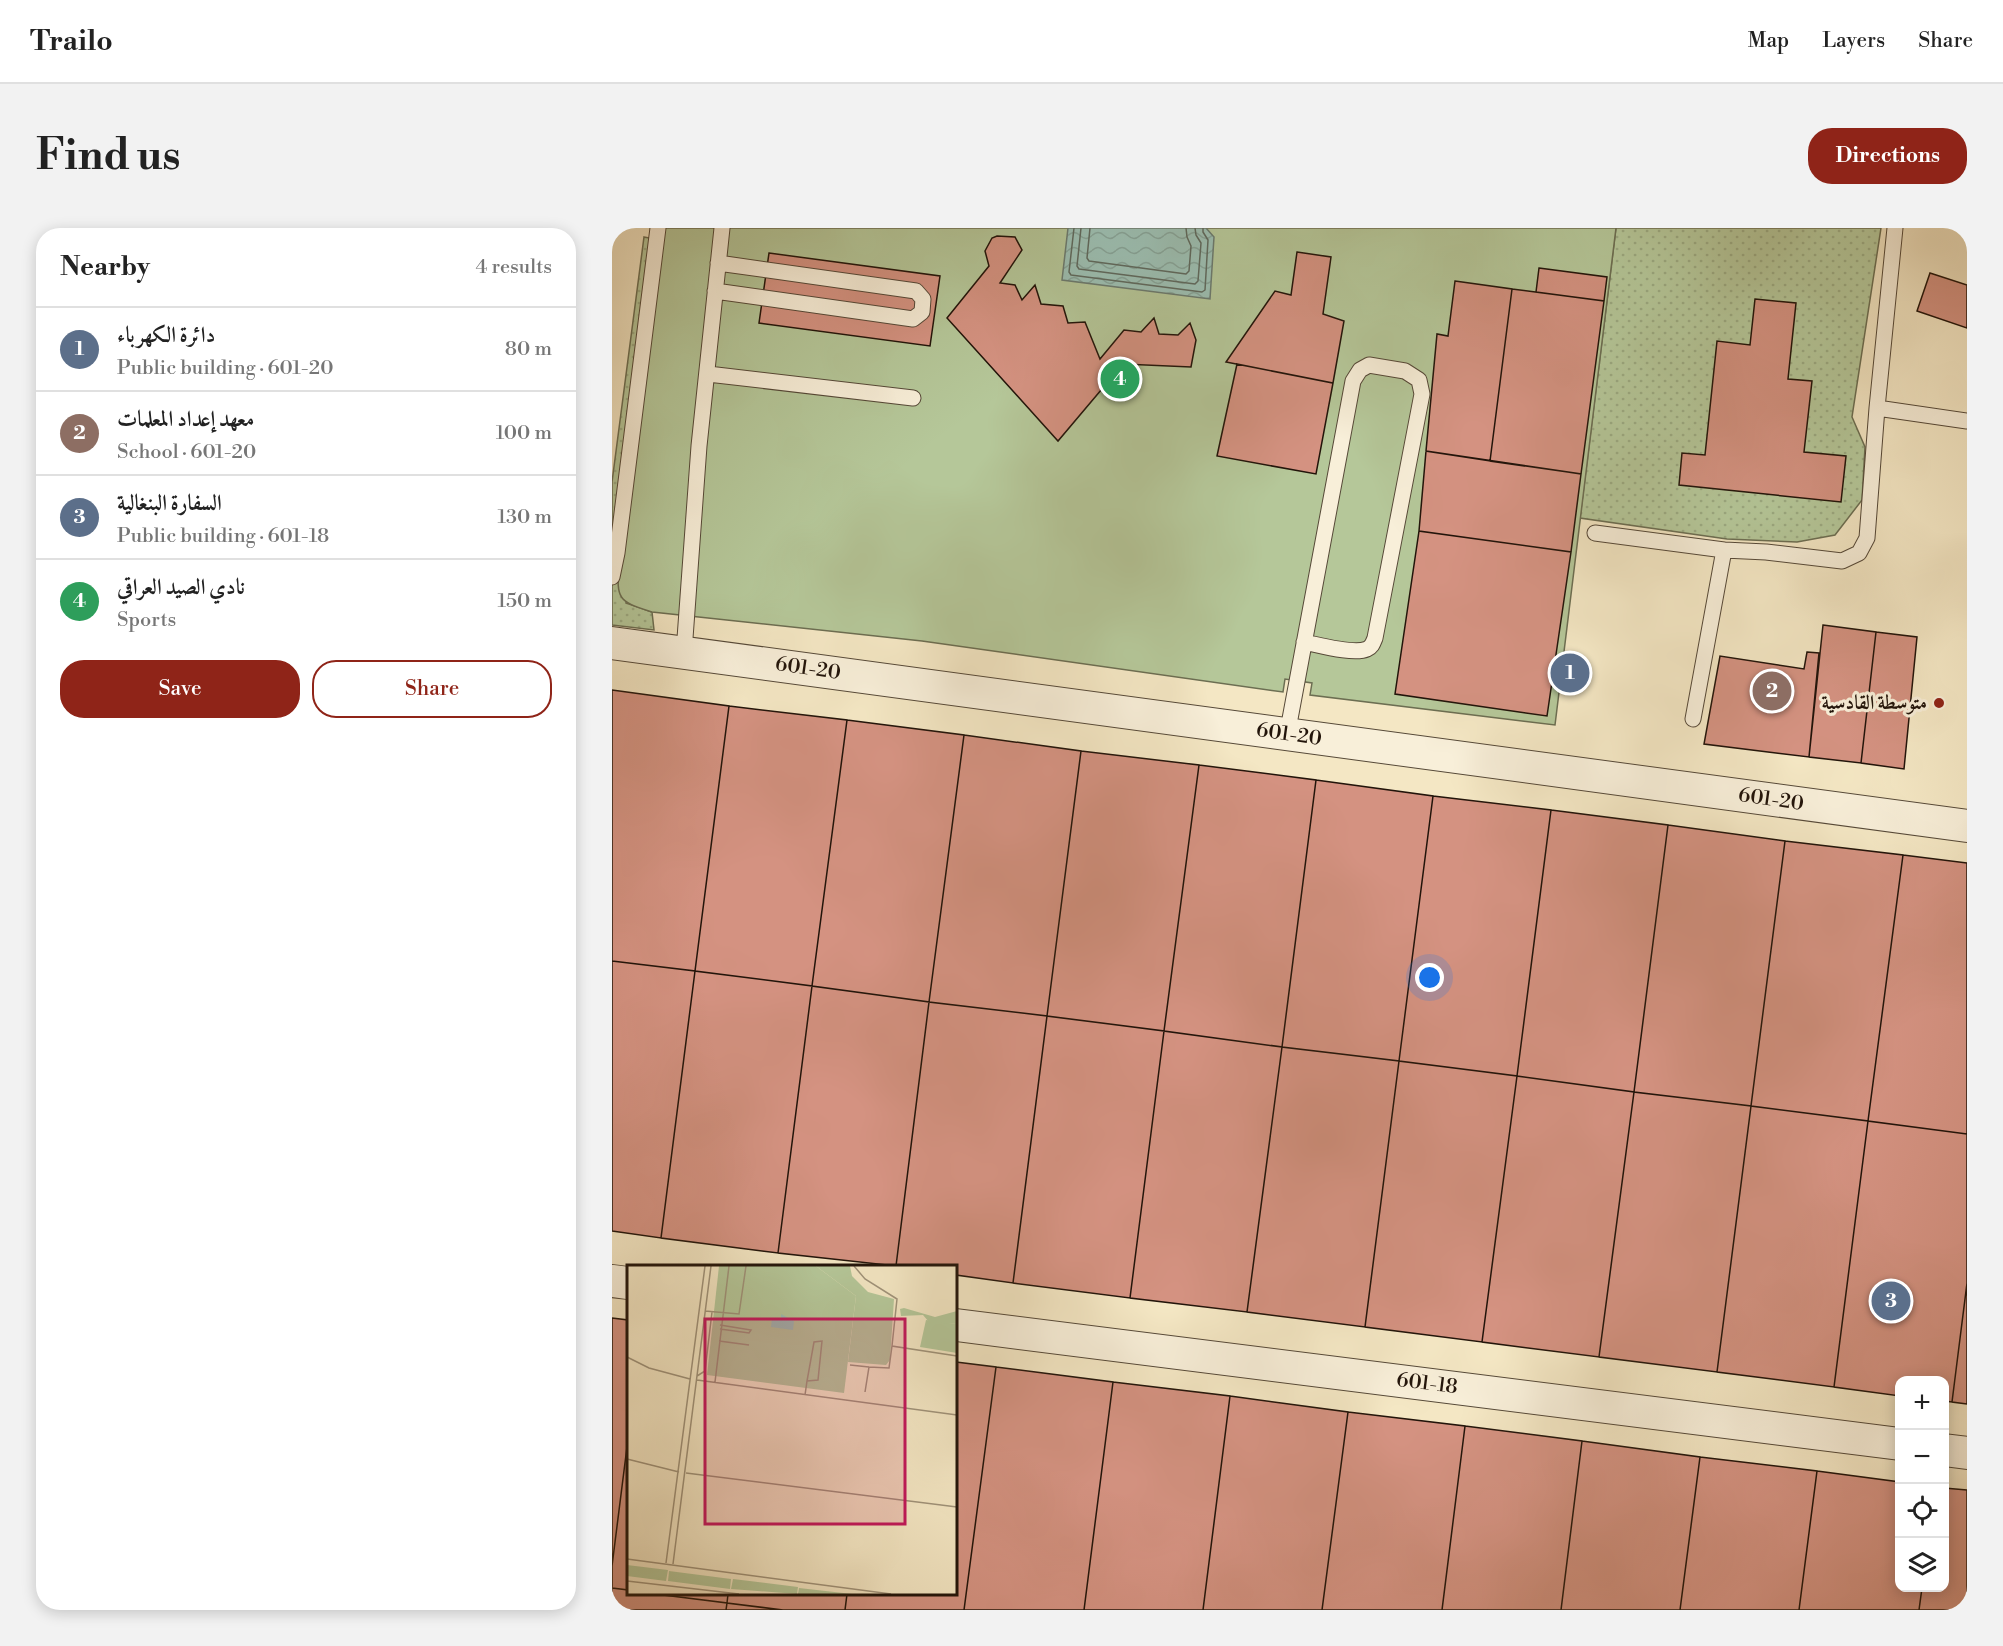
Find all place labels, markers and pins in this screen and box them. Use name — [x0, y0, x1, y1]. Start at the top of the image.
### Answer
pin: 4 — [1100, 356, 1140, 402]
pin: 1 — [1550, 650, 1590, 696]
pin: 2 — [1752, 668, 1792, 714]
place label: متوسطة القادسية — [1821, 691, 1927, 716]
marker: متوسطة القادسية — [1932, 696, 1946, 710]
pin: 3 — [1872, 1278, 1910, 1324]

